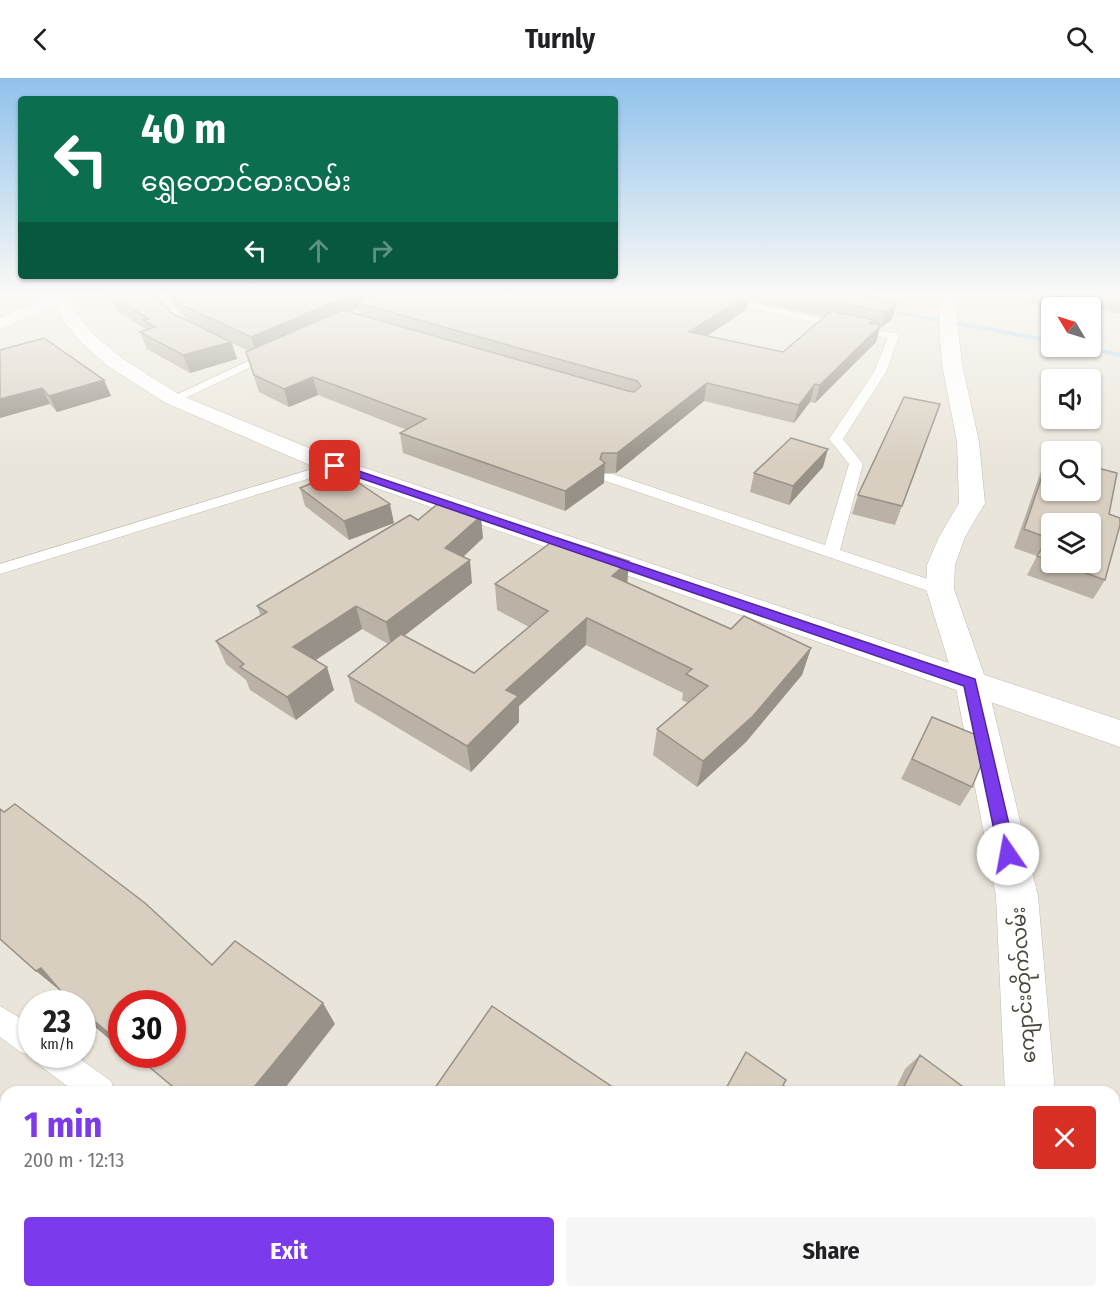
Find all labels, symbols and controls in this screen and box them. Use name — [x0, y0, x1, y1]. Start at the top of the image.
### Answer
icon: back — [24, 23, 57, 56]
text: Turnly — [525, 23, 595, 55]
icon: search — [1063, 23, 1096, 56]
text: 40 m — [141, 104, 226, 154]
icon: left — [42, 120, 120, 198]
text: ရွှေတောင်ဓားလမ်း — [141, 166, 351, 198]
icon: left — [239, 234, 272, 267]
icon: ahead — [302, 234, 335, 267]
icon: right — [365, 234, 398, 267]
north arrow — [1041, 297, 1101, 357]
map controls — [1041, 297, 1101, 573]
button: sound — [1041, 369, 1101, 429]
pin — [309, 440, 360, 491]
button: search — [1041, 441, 1101, 501]
icon: arrive — [318, 449, 351, 482]
button: layers — [1041, 513, 1101, 573]
position arrow — [976, 822, 1040, 886]
street label: ကျောင်းတိုက်လမ်း — [1004, 906, 1045, 1064]
speed limit sign: 30 — [108, 990, 186, 1068]
text: 23 — [43, 1004, 71, 1040]
text: km/h — [40, 1035, 74, 1053]
text: 1 min — [24, 1103, 102, 1147]
button: close — [1033, 1106, 1096, 1169]
text: 200 m · 12:13 — [24, 1148, 124, 1172]
button: Exit — [24, 1217, 554, 1286]
button: Share — [566, 1217, 1096, 1286]

